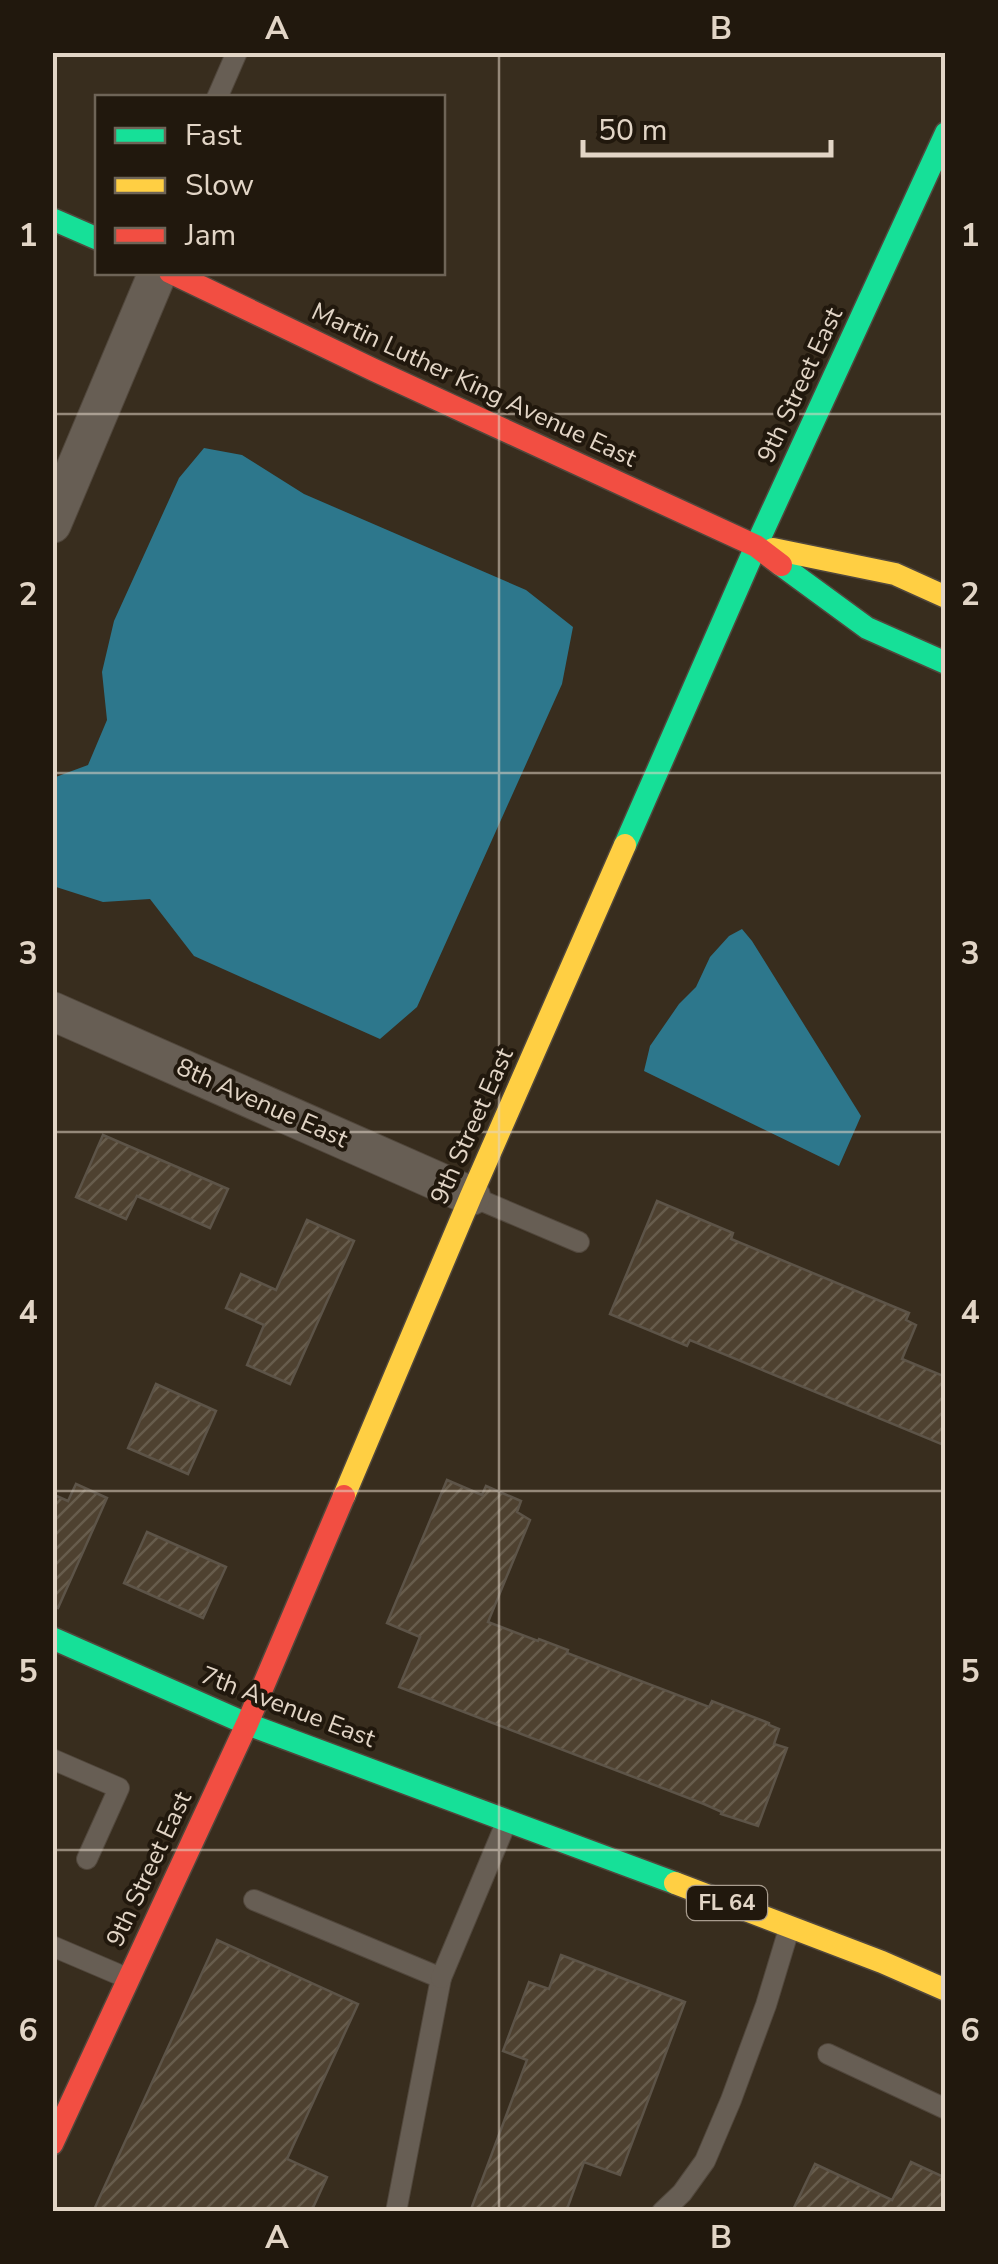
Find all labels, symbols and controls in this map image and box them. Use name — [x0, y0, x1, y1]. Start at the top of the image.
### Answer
text: A — [265, 7, 289, 50]
text: B — [710, 7, 732, 50]
legend — [95, 95, 445, 275]
scale bar — [583, 95, 830, 157]
text: 50 m — [598, 110, 667, 151]
text: Fast — [185, 115, 242, 156]
text: Slow — [185, 165, 254, 206]
text: 1 — [18, 214, 38, 257]
text: 1 — [960, 214, 980, 257]
text: Jam — [184, 215, 236, 256]
street label: Martin Luther King Avenue East — [306, 295, 642, 475]
street label: 9th Street East — [749, 302, 851, 468]
text: 2 — [18, 573, 38, 616]
text: 2 — [960, 573, 980, 616]
text: 3 — [18, 932, 38, 975]
text: 3 — [960, 932, 980, 975]
street label: 9th Street East — [422, 1042, 522, 1209]
street label: 8th Avenue East — [171, 1050, 353, 1156]
text: 4 — [18, 1291, 38, 1334]
text: 4 — [960, 1291, 980, 1334]
text: 5 — [18, 1650, 38, 1693]
text: 5 — [960, 1650, 980, 1693]
street label: 7th Avenue East — [196, 1658, 380, 1756]
street label: 9th Street East — [98, 1786, 200, 1952]
road number: FL 64 — [687, 1886, 767, 1920]
text: 6 — [18, 2009, 38, 2052]
text: 6 — [960, 2009, 980, 2052]
text: A — [265, 2216, 289, 2259]
text: B — [710, 2216, 732, 2259]

